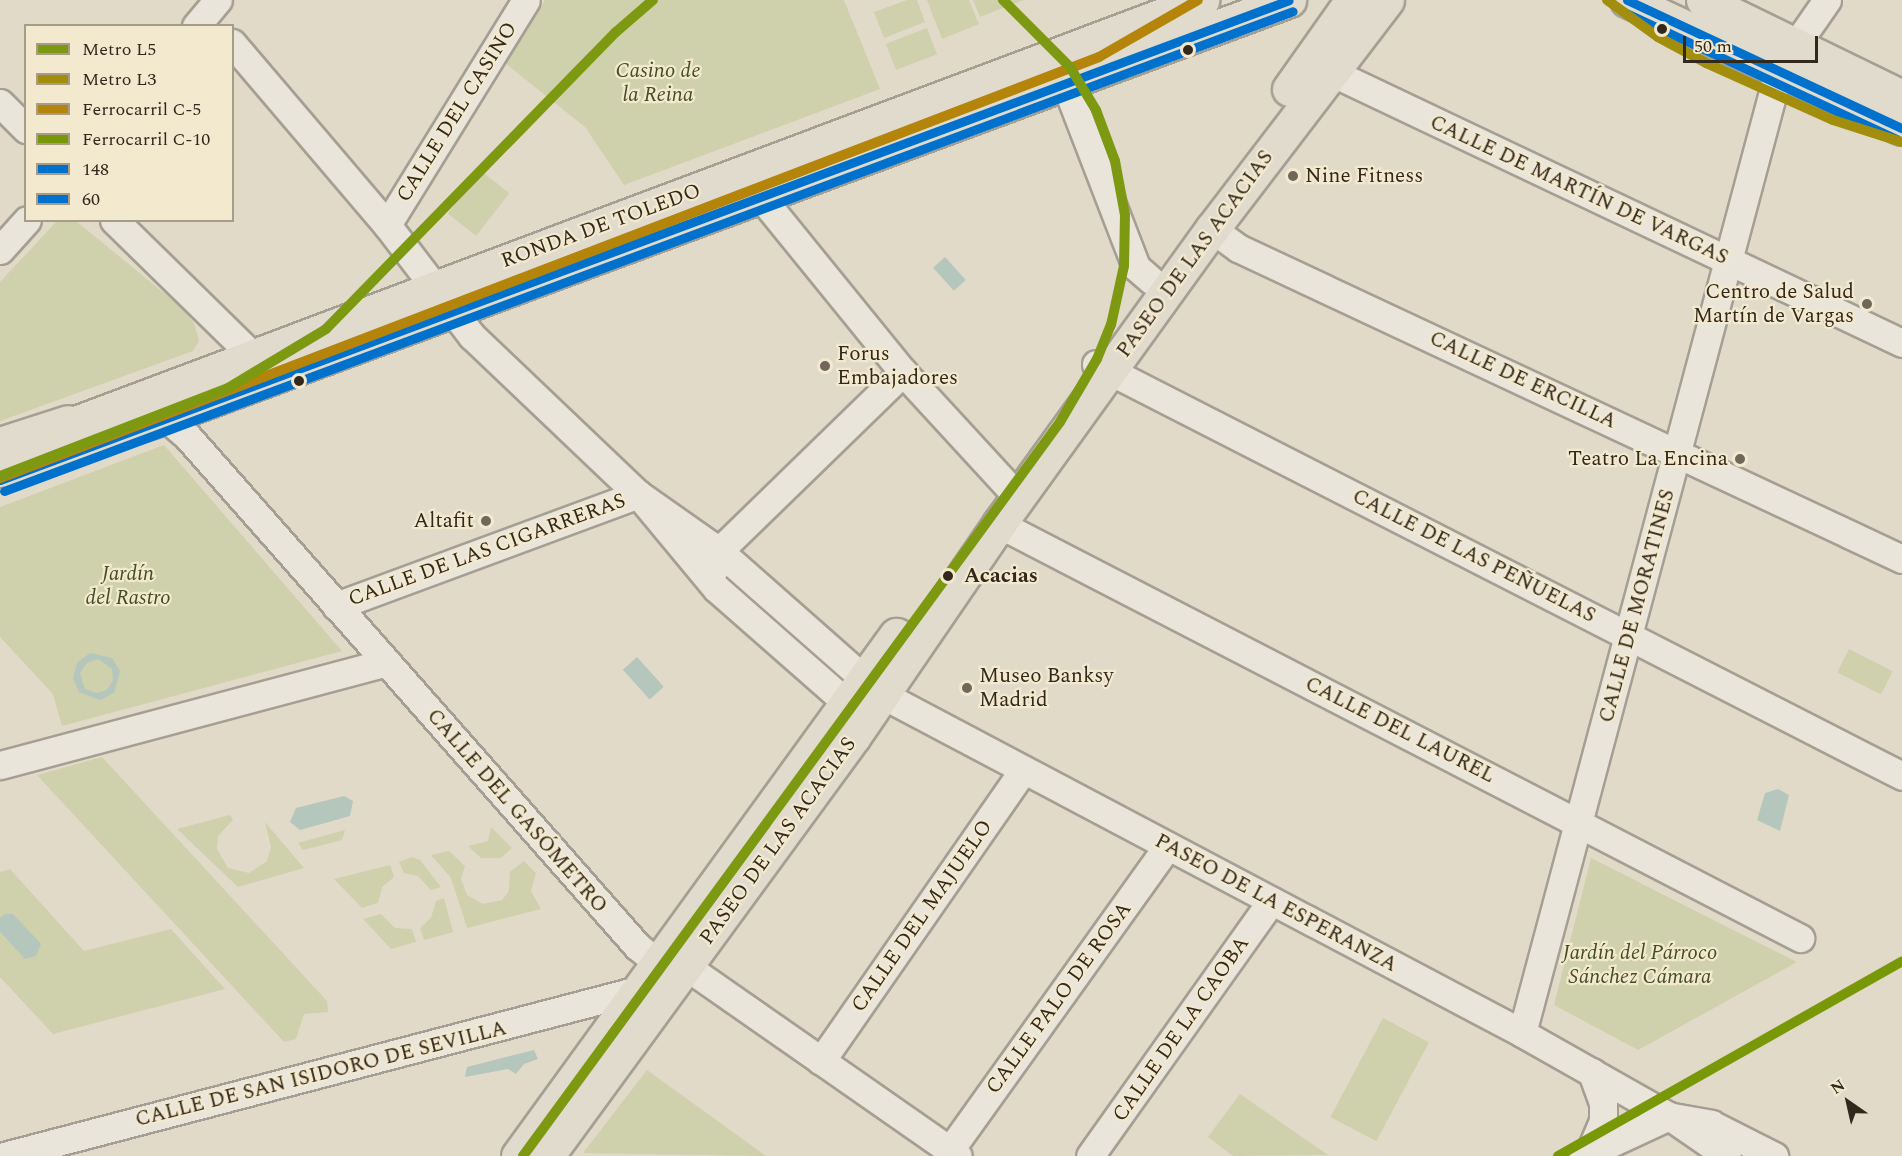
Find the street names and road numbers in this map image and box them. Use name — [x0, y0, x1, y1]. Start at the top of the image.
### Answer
street label: CALLE DEL CASINO — [391, 17, 523, 207]
street label: CALLE DE MARTÍN DE VARGAS — [1426, 110, 1732, 270]
street label: PASEO DE LAS ACACIAS — [1111, 145, 1279, 363]
street label: RONDA DE TOLEDO — [498, 178, 704, 274]
street label: CALLE DE ERCILLA — [1425, 326, 1621, 434]
street label: CALLE DE LAS PEÑUELAS — [1348, 484, 1600, 628]
street label: CALLE DE MORATINES — [1594, 487, 1680, 725]
street label: CALLE DE LAS CIGARRERAS — [345, 488, 629, 612]
street label: CALLE DEL LAUREL — [1301, 671, 1499, 789]
street label: CALLE DEL GASÓMETRO — [421, 704, 613, 918]
street label: PASEO DE LAS ACACIAS — [694, 732, 862, 950]
street label: CALLE DEL MAJUELO — [846, 815, 998, 1017]
street label: PASEO DE LA ESPERANZA — [1150, 828, 1402, 978]
street label: CALLE PALO DE ROSA — [981, 897, 1137, 1099]
street label: CALLE DE LA CAOBA — [1107, 931, 1255, 1127]
street label: CALLE DE SAN ISIDORO DE SEVILLA — [133, 1016, 509, 1132]

